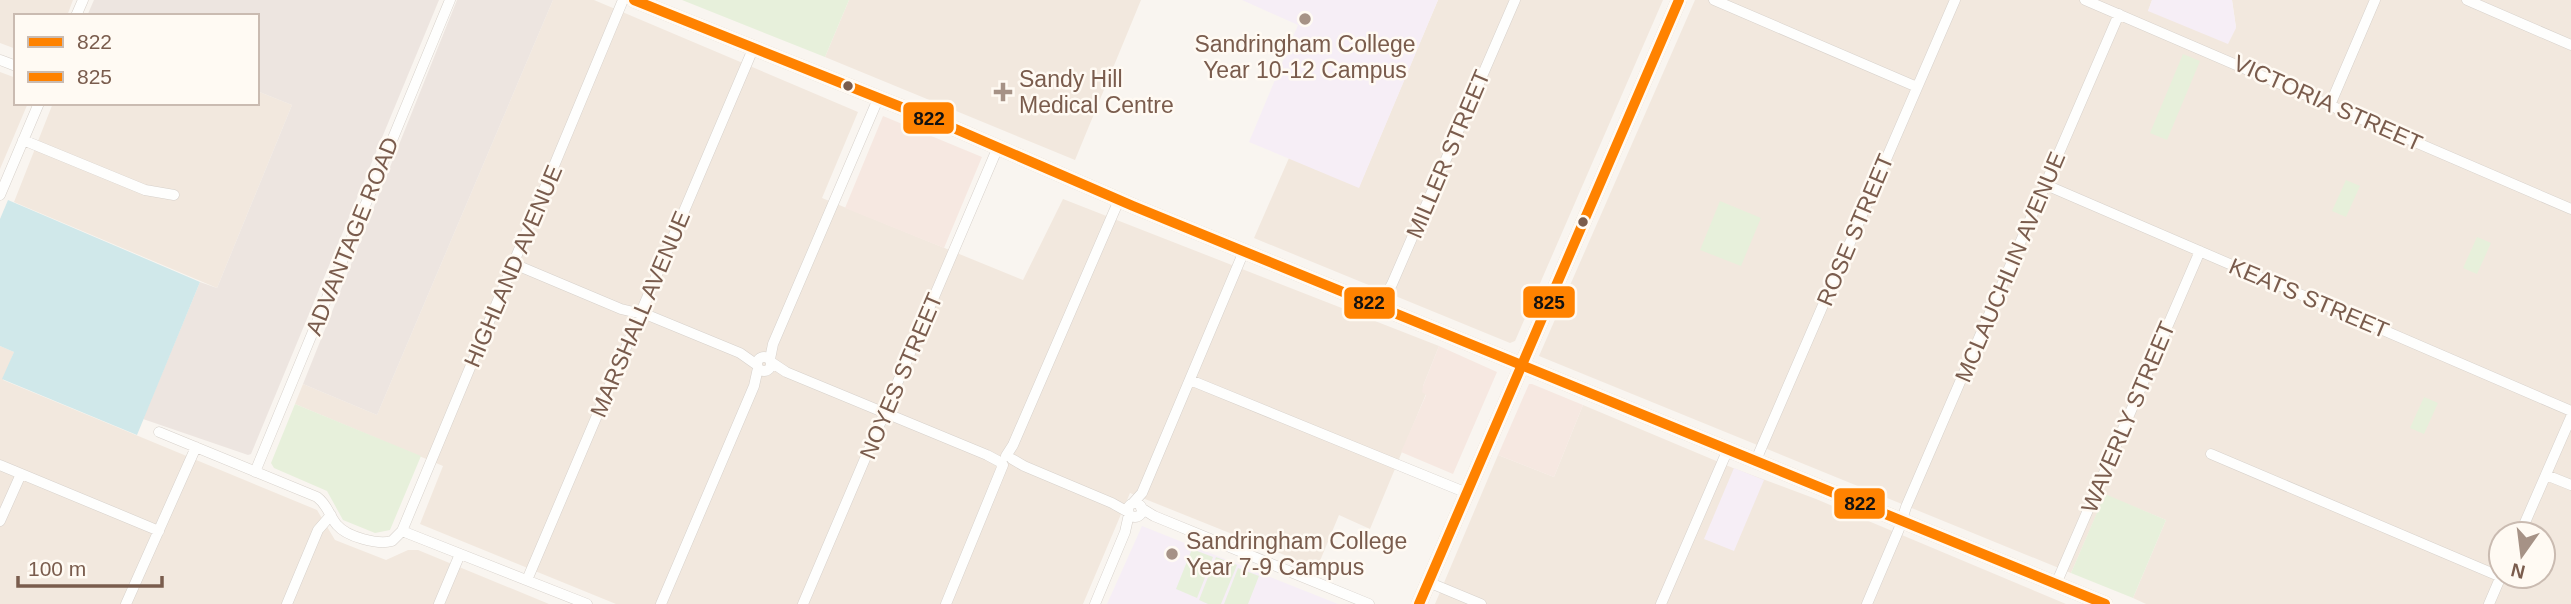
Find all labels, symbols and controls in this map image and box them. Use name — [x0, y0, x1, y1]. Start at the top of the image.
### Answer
marker: Sandringham College Year 10-12 Campus — [1297, 11, 1313, 27]
legend — [14, 14, 259, 105]
text: 822 — [77, 30, 112, 53]
place label: Sandringham College Year 10-12 Campus — [1194, 31, 1416, 83]
street label: VICTORIA STREET — [2230, 50, 2426, 156]
text: 825 — [77, 65, 112, 88]
place label: Sandy Hill Medical Centre — [1019, 66, 1174, 118]
street label: MILLER STREET — [1401, 66, 1495, 242]
unlabelled marker — [841, 79, 855, 93]
marker: Sandy Hill Medical Centre — [993, 82, 1013, 102]
line badge: 822 — [902, 101, 955, 135]
text: 822 — [913, 108, 945, 129]
street label: ADVANTAGE ROAD — [300, 133, 404, 339]
street label: MCLAUCHLIN AVENUE — [1950, 148, 2070, 386]
street label: ROSE STREET — [1811, 150, 1899, 310]
street label: HIGHLAND AVENUE — [459, 161, 567, 371]
street label: MARSHALL AVENUE — [585, 207, 695, 421]
unlabelled marker — [1576, 215, 1590, 229]
street label: KEATS STREET — [2225, 253, 2393, 343]
line badge: 825 — [1522, 285, 1576, 319]
line badge: 822 — [1343, 286, 1396, 320]
street label: NOYES STREET — [854, 289, 948, 463]
text: 822 — [1353, 292, 1385, 313]
text: 825 — [1533, 292, 1565, 313]
street label: WAVERLY STREET — [2076, 318, 2180, 516]
line badge: 822 — [1833, 487, 1886, 520]
text: 822 — [1844, 493, 1876, 514]
north arrow — [2487, 520, 2557, 590]
place label: Sandringham College Year 7-9 Campus — [1186, 528, 1407, 580]
scale bar — [18, 544, 161, 588]
marker: Sandringham College Year 7-9 Campus — [1164, 546, 1180, 562]
text: 100 m — [28, 557, 86, 580]
text: N — [2509, 559, 2527, 583]

